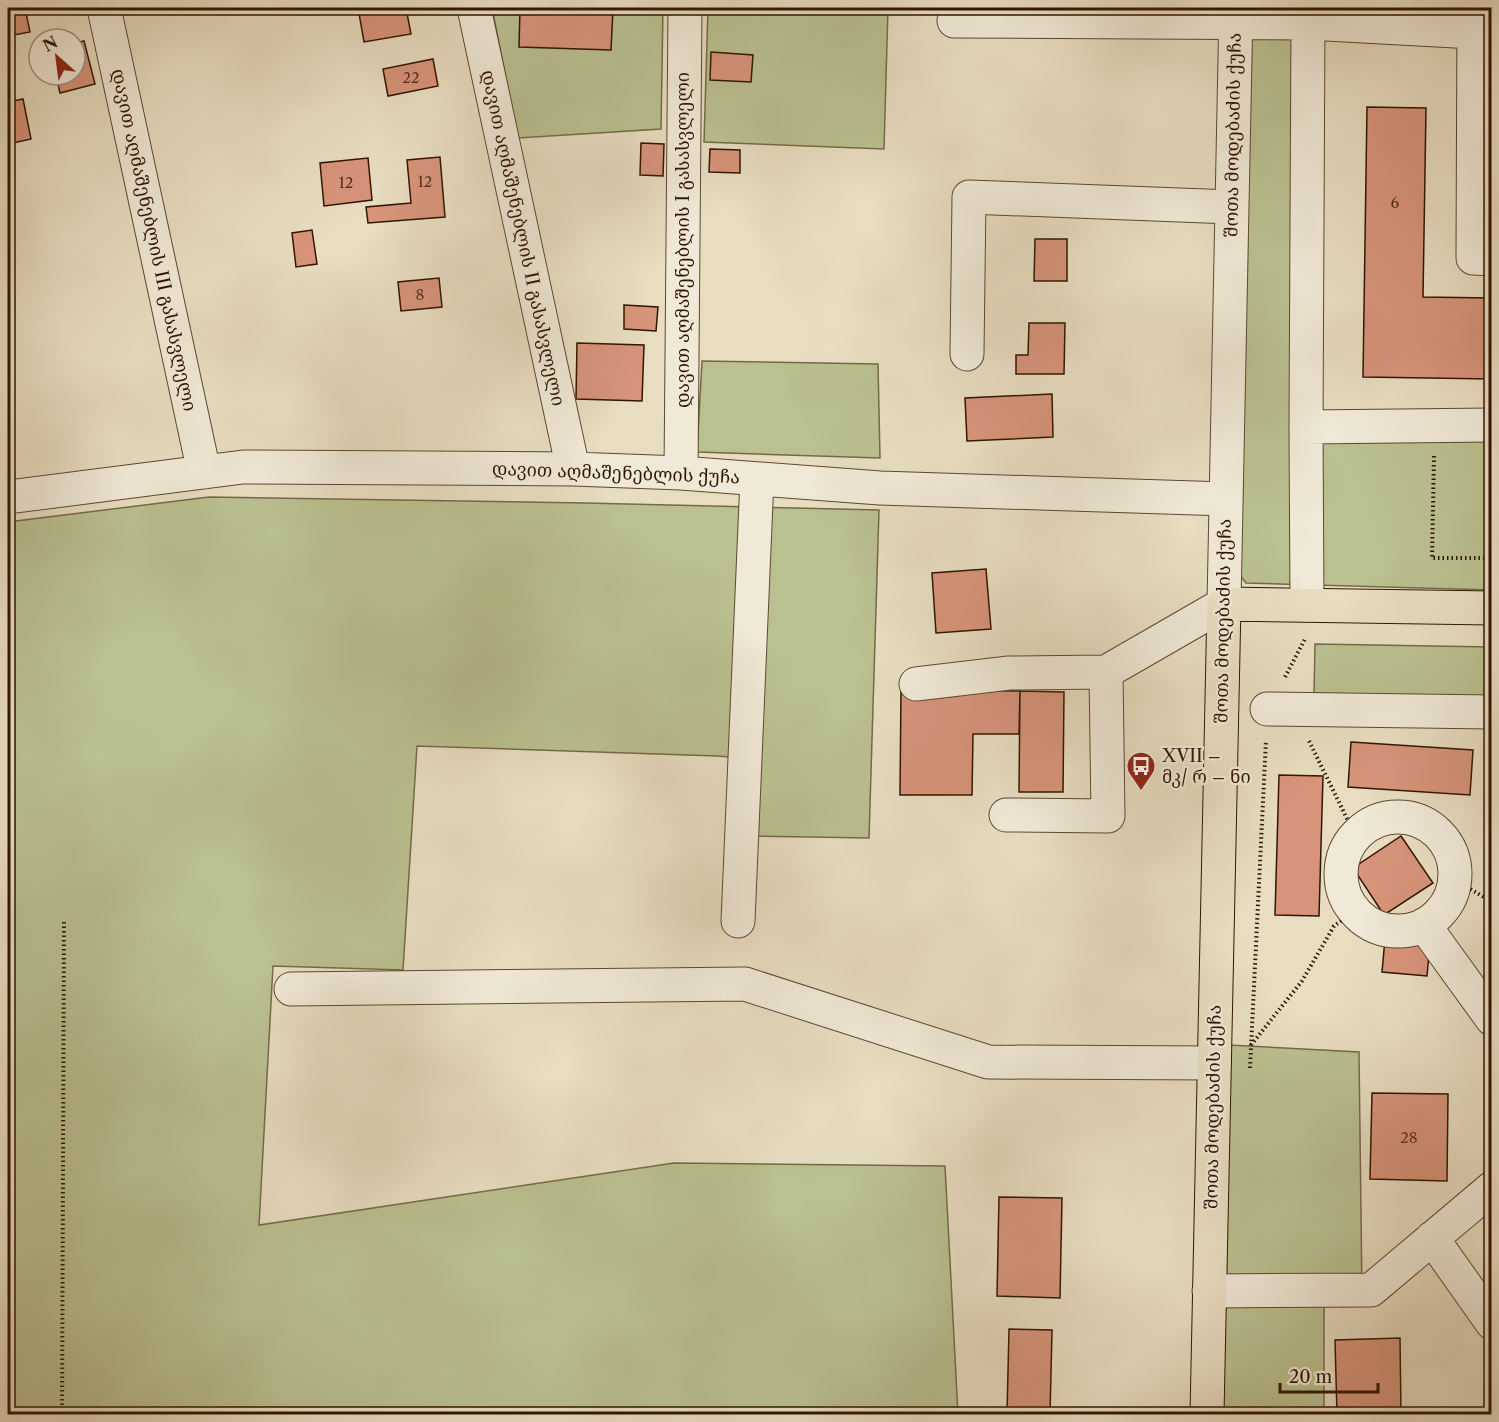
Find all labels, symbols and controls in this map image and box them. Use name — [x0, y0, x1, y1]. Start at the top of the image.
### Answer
north arrow — [27, 27, 87, 87]
text: N — [39, 32, 61, 56]
street label: შოთა მოდებაძის ქუჩა — [1220, 33, 1246, 237]
street label: დავით აღმაშენებლის III გასასვლელი — [107, 67, 201, 413]
house number: 22 — [402, 68, 420, 87]
street label: დავით აღმაშენებლის II გასასვლელი — [477, 68, 569, 408]
street label: დავით აღმაშენებლის I გასასვლელი — [672, 72, 694, 408]
house number: 12 — [418, 172, 432, 191]
house number: 12 — [339, 173, 353, 192]
house number: 6 — [1391, 193, 1400, 212]
house number: 8 — [416, 285, 425, 304]
street label: დავით აღმაშენებლის ქუჩა — [492, 458, 740, 488]
street label: შოთა მოდებაძის ქუჩა — [1210, 519, 1236, 723]
place label: XVII – მკ/ რ – ნი — [1161, 745, 1251, 788]
bus stop icon: XVII – მკ/ რ – ნი — [1125, 750, 1157, 792]
street label: შოთა მოდებაძის ქუჩა — [1200, 1005, 1226, 1209]
house number: 28 — [1400, 1128, 1418, 1147]
scale bar — [1280, 1356, 1378, 1394]
text: 20 m — [1289, 1366, 1333, 1388]

